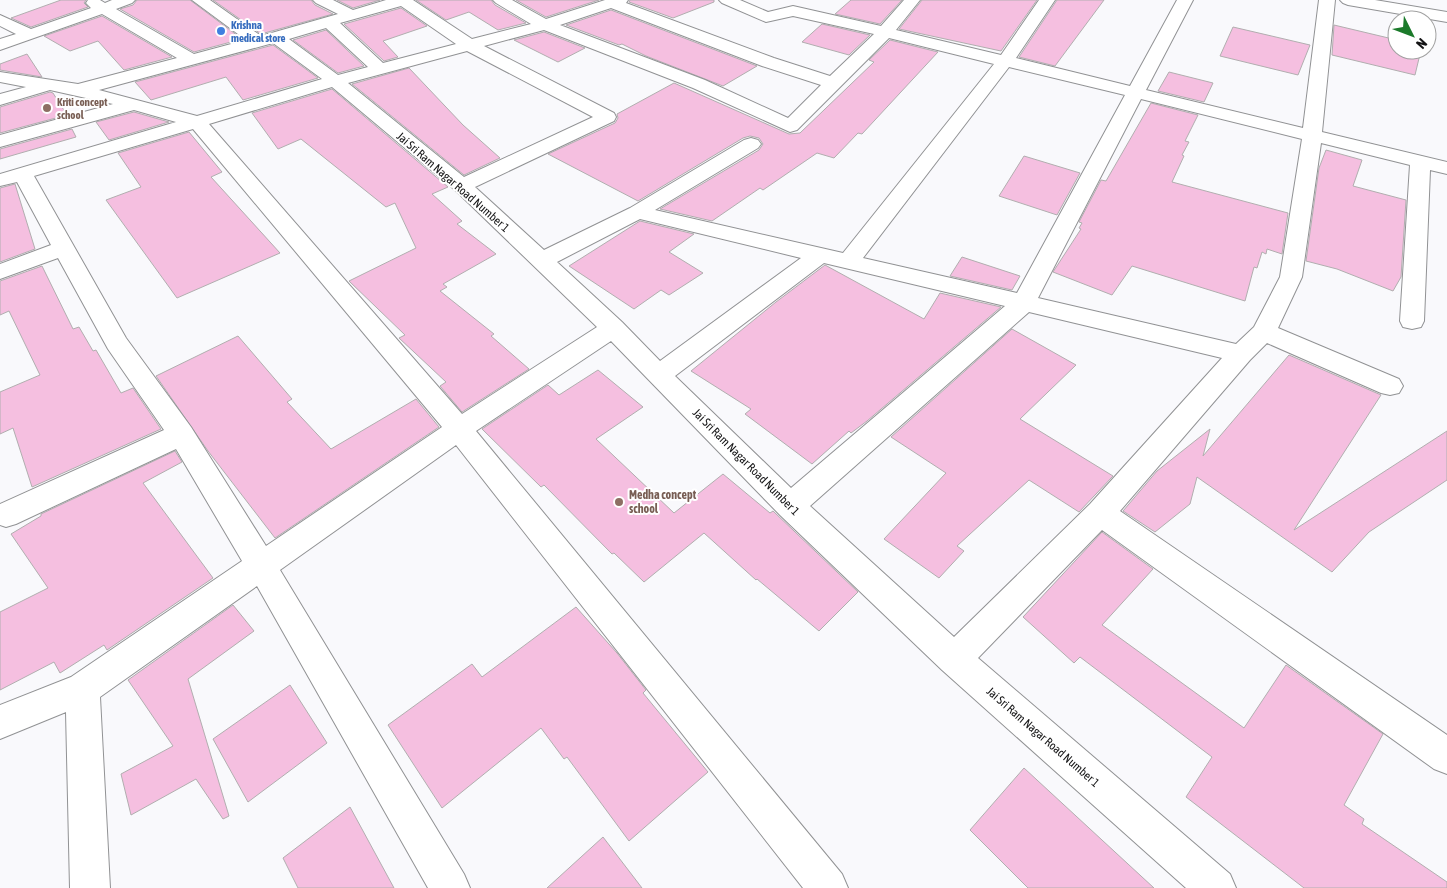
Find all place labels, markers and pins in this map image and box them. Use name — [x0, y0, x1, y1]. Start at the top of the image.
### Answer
place label: Krishna medical store — [231, 19, 286, 44]
marker: Krishna medical store — [215, 25, 227, 37]
place label: Kriti concept school — [57, 96, 108, 121]
marker: Kriti concept school — [41, 102, 53, 114]
place label: Medha concept school — [629, 488, 697, 516]
marker: Medha concept school — [613, 496, 625, 508]

